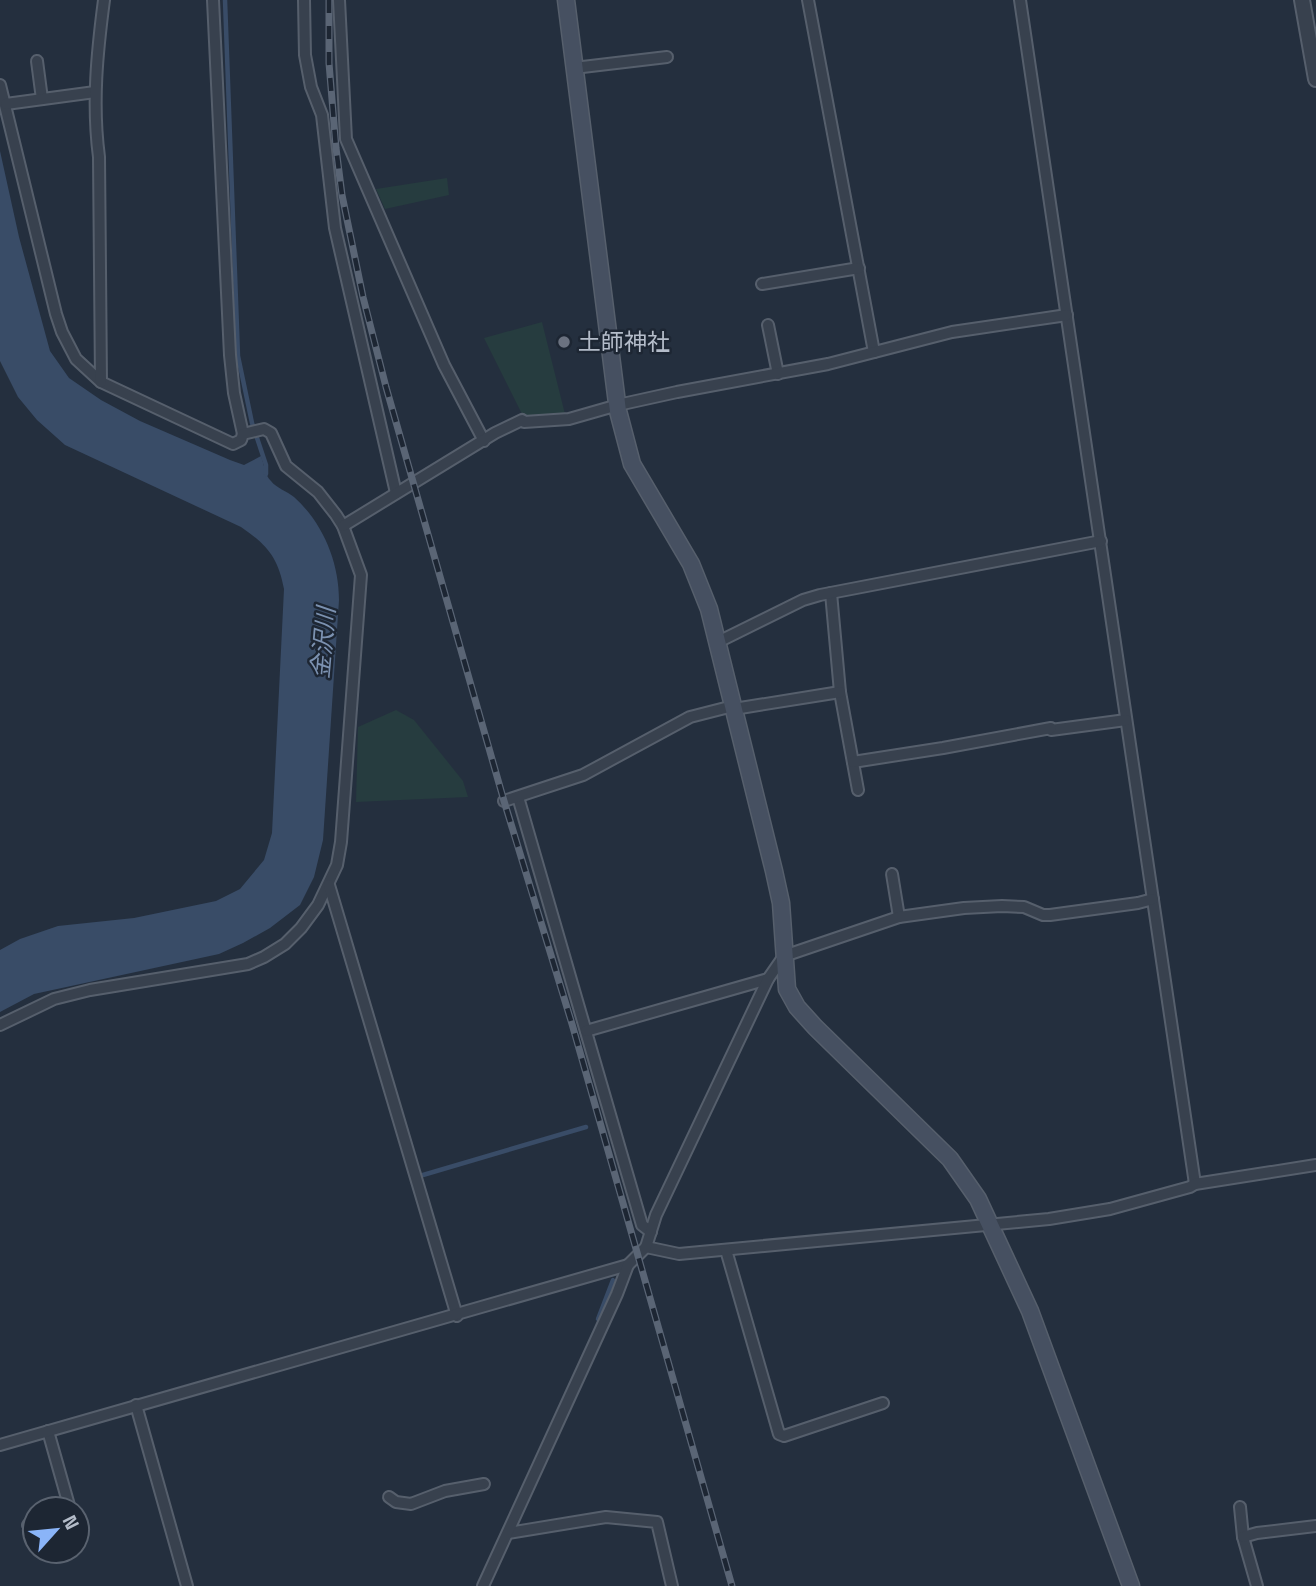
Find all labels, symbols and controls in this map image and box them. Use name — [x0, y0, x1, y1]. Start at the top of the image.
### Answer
place label: 土師神社 — [578, 327, 670, 357]
marker: 土師神社 — [556, 334, 572, 350]
water label: 金沢川 — [304, 603, 342, 680]
north arrow — [21, 1495, 91, 1565]
text: N — [57, 1511, 85, 1534]

